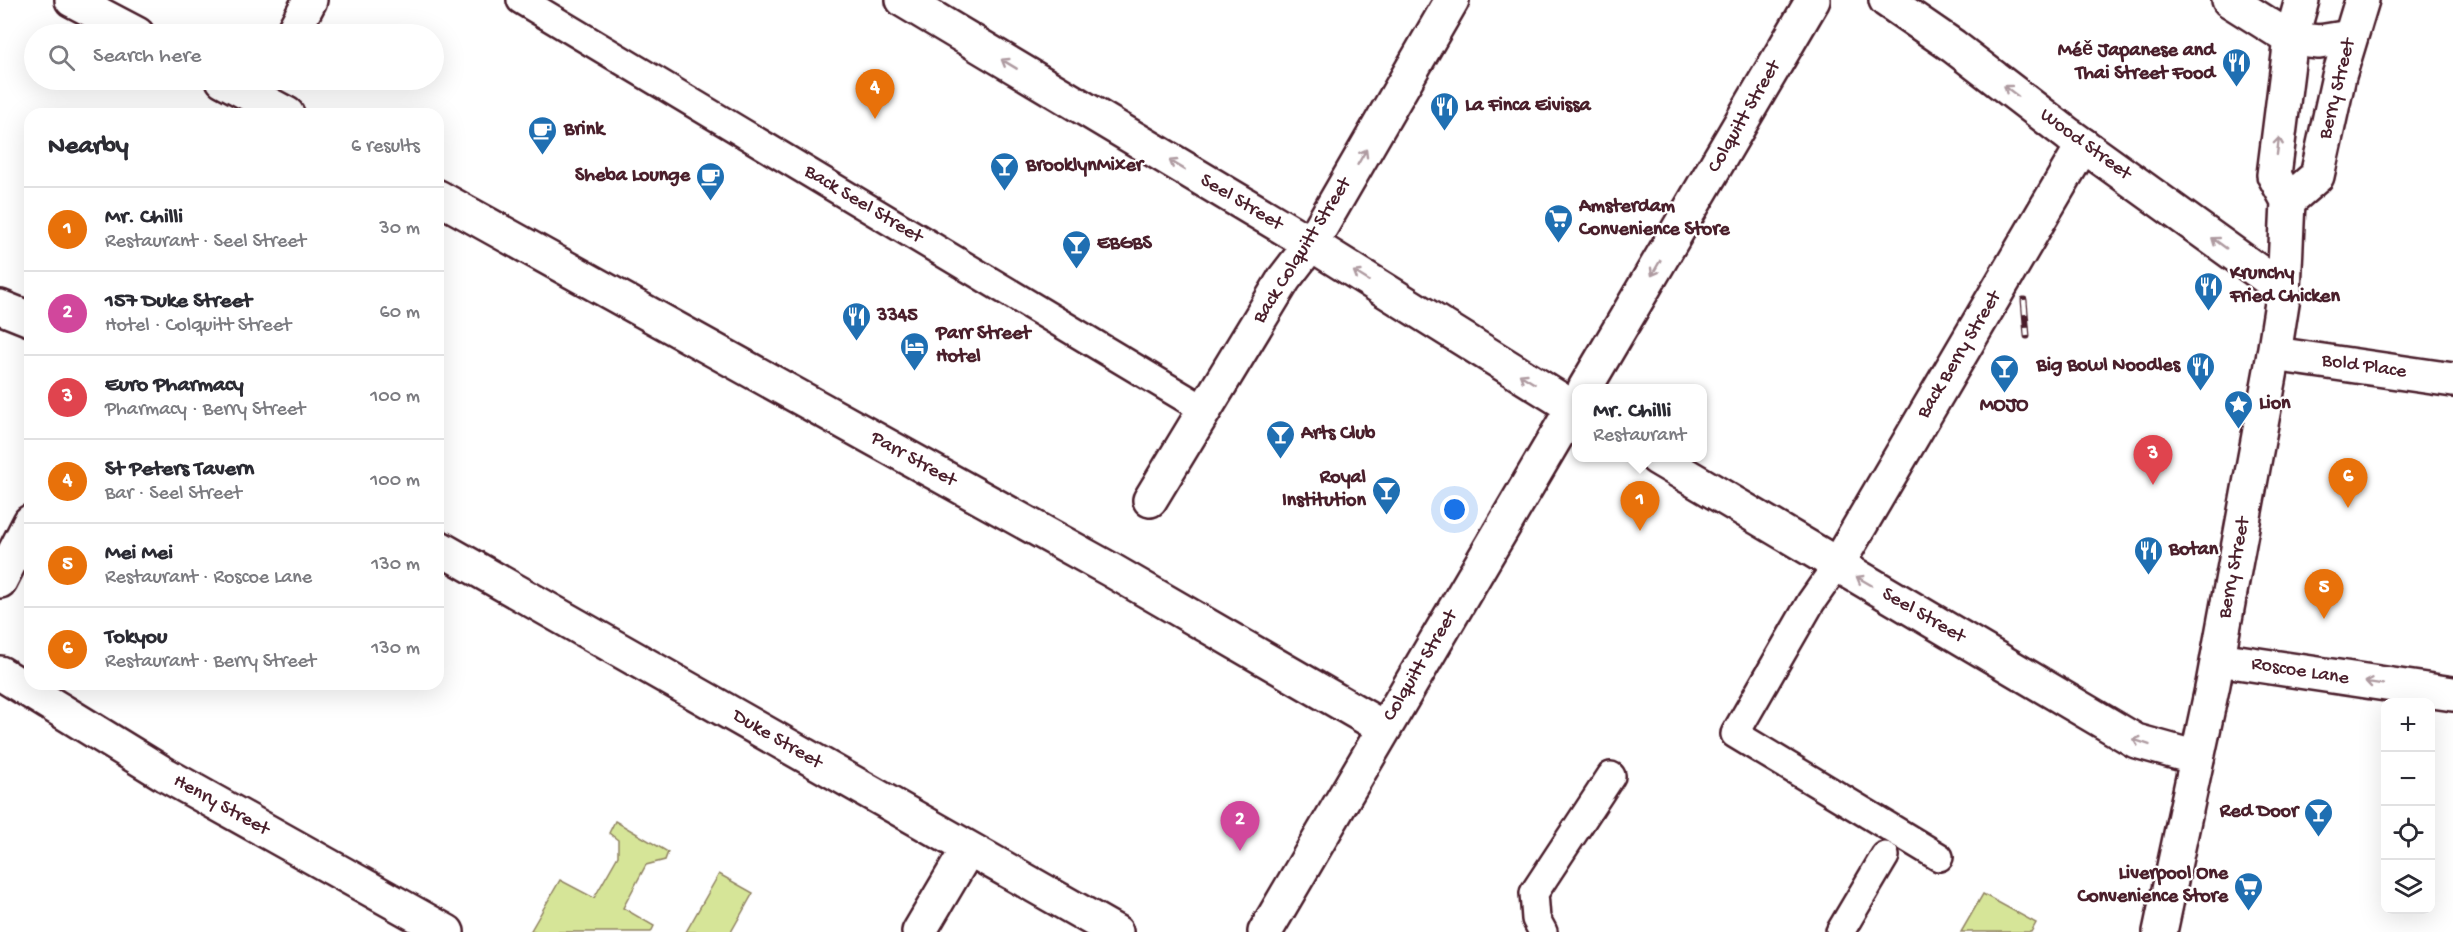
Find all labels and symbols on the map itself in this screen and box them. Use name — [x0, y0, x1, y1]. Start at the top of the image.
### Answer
street label: Berry Street — [2314, 35, 2362, 143]
place label: Méě Japanese and Thai Street Food — [2058, 40, 2217, 86]
restaurant icon: Méě Japanese and Thai Street Food — [2220, 46, 2252, 88]
street label: Colquitt Street — [1704, 55, 1787, 177]
one-way arrow — [1001, 58, 1018, 70]
pin: 4 — [856, 70, 894, 119]
one-way arrow — [2004, 84, 2020, 97]
restaurant icon: La Finca Eivissa — [1428, 90, 1460, 132]
place label: La Finca Eivissa — [1465, 95, 1592, 118]
street label: Wood Street — [2035, 104, 2137, 187]
cafe icon: Brink — [527, 114, 559, 156]
place label: Brink — [563, 119, 606, 142]
one-way arrow — [2273, 137, 2284, 157]
one-way arrow — [1356, 149, 1368, 166]
bar icon: BrooklynMixer — [989, 150, 1021, 192]
place label: BrooklynMixer — [1025, 155, 1145, 178]
one-way arrow — [1169, 158, 1186, 170]
cafe icon: Sheba Lounge — [695, 160, 727, 202]
street label: Back Seel Street — [799, 160, 928, 250]
place label: Sheba Lounge — [575, 165, 691, 188]
street label: Seel Street — [1195, 169, 1288, 238]
street label: Back Colquitt Street — [1248, 172, 1358, 329]
place label: Amsterdam Convenience Store — [1578, 196, 1730, 242]
supermarket icon: Amsterdam Convenience Store — [1542, 202, 1574, 244]
bar icon: EBGBS — [1060, 228, 1092, 270]
place label: EBGBS — [1097, 233, 1153, 256]
one-way arrow — [2212, 237, 2228, 249]
one-way arrow — [1650, 259, 1662, 276]
place label: Krunchy Fried Chicken — [2229, 263, 2340, 309]
one-way arrow — [1353, 270, 1370, 282]
restaurant icon: Krunchy Fried Chicken — [2193, 270, 2225, 312]
street label: Back Berry Street — [1912, 286, 2008, 424]
restaurant icon: 3345 — [840, 300, 872, 342]
place label: 3345 — [876, 305, 918, 328]
place label: Parr Street Hotel — [935, 323, 1032, 369]
hotel icon: Parr Street Hotel — [899, 330, 931, 372]
restaurant icon: Big Bowl Noodles — [2185, 350, 2217, 392]
street label: Bold Place — [2319, 350, 2408, 384]
bar icon: MOJO — [1988, 352, 2020, 394]
place label: Big Bowl Noodles — [2035, 355, 2182, 378]
one-way arrow — [1519, 372, 1536, 384]
place icon: Lion — [2222, 388, 2254, 430]
place label: Lion — [2259, 393, 2291, 416]
place label: MOJO — [1980, 395, 2028, 418]
bar icon: Arts Club — [1264, 418, 1296, 460]
place label: Arts Club — [1300, 423, 1376, 446]
street label: Parr Street — [865, 427, 961, 494]
pin: 3 — [2134, 436, 2172, 485]
pin: 6 — [2328, 458, 2368, 508]
place label: Royal Institution — [1282, 467, 1367, 513]
bar icon: Royal Institution — [1371, 474, 1403, 516]
pin: 1 — [1620, 482, 1660, 531]
your location — [1440, 495, 1469, 524]
street label: Berry Street — [2214, 514, 2256, 622]
restaurant icon: Botan — [2132, 534, 2164, 576]
place label: Botan — [2168, 539, 2219, 562]
pin: 5 — [2304, 570, 2344, 619]
one-way arrow — [1856, 575, 1873, 587]
street label: Seel Street — [1877, 583, 1970, 650]
street label: Colquitt Street — [1379, 605, 1464, 726]
street label: Roscoe Lane — [2249, 653, 2351, 691]
one-way arrow — [2365, 677, 2385, 688]
street label: Duke Street — [726, 704, 828, 776]
one-way arrow — [2132, 736, 2151, 747]
street label: Henry Street — [169, 770, 275, 843]
bar icon: Red Door — [2303, 796, 2335, 838]
place label: Red Door — [2219, 801, 2300, 824]
pin: 2 — [1220, 802, 1260, 851]
place label: Liverpool One Convenience Store — [2076, 863, 2229, 909]
supermarket icon: Liverpool One Convenience Store — [2233, 870, 2265, 912]

